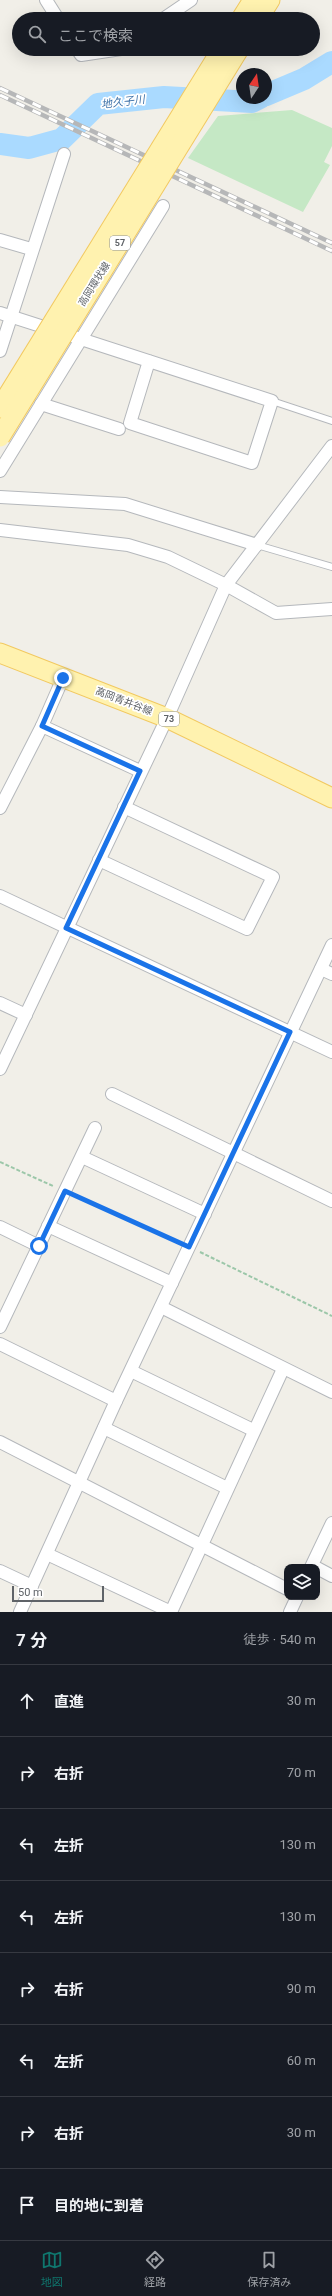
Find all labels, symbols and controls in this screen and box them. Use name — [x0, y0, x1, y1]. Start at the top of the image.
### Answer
search box — [12, 12, 320, 56]
icon: search — [26, 23, 48, 45]
text: ここで検索 — [58, 27, 133, 45]
north arrow — [236, 68, 272, 104]
water label: 地久子川 — [100, 93, 147, 111]
road number: 57 — [110, 236, 130, 250]
street label: 高岡環状線 — [76, 260, 112, 308]
route end — [54, 669, 72, 687]
street label: 高岡青井谷線 — [94, 685, 154, 717]
road number: 73 — [159, 712, 179, 726]
route start — [30, 1237, 48, 1255]
map controls — [284, 1564, 320, 1600]
button: layers — [284, 1564, 320, 1600]
scale bar — [12, 1584, 104, 1603]
text: 50 m — [18, 1586, 43, 1599]
text: 7 分 — [16, 1630, 47, 1650]
text: 徒歩 · 540 m — [244, 1632, 316, 1647]
icon: ahead — [16, 1690, 38, 1712]
text: 直進 — [54, 1693, 84, 1711]
text: 30 m — [287, 1693, 316, 1708]
icon: right — [16, 1762, 38, 1784]
text: 右折 — [54, 1765, 84, 1783]
text: 70 m — [287, 1765, 316, 1780]
icon: left — [16, 1834, 38, 1856]
text: 左折 — [54, 1837, 84, 1855]
text: 130 m — [279, 1837, 316, 1852]
icon: left — [16, 1906, 38, 1928]
text: 左折 — [54, 1909, 84, 1927]
text: 130 m — [279, 1909, 316, 1924]
icon: right — [16, 1978, 38, 2000]
text: 右折 — [54, 1981, 84, 1999]
text: 90 m — [287, 1981, 316, 1996]
icon: left — [16, 2050, 38, 2072]
text: 左折 — [54, 2053, 84, 2071]
text: 60 m — [287, 2053, 316, 2068]
icon: right — [16, 2122, 38, 2144]
text: 右折 — [54, 2125, 84, 2143]
text: 30 m — [287, 2125, 316, 2140]
icon: arrive — [16, 2194, 38, 2216]
text: 目的地に到着 — [54, 2197, 144, 2215]
tab: 地図 — [41, 2249, 63, 2289]
tab: 経路 — [144, 2249, 166, 2289]
tab: 保存済み — [247, 2249, 291, 2289]

